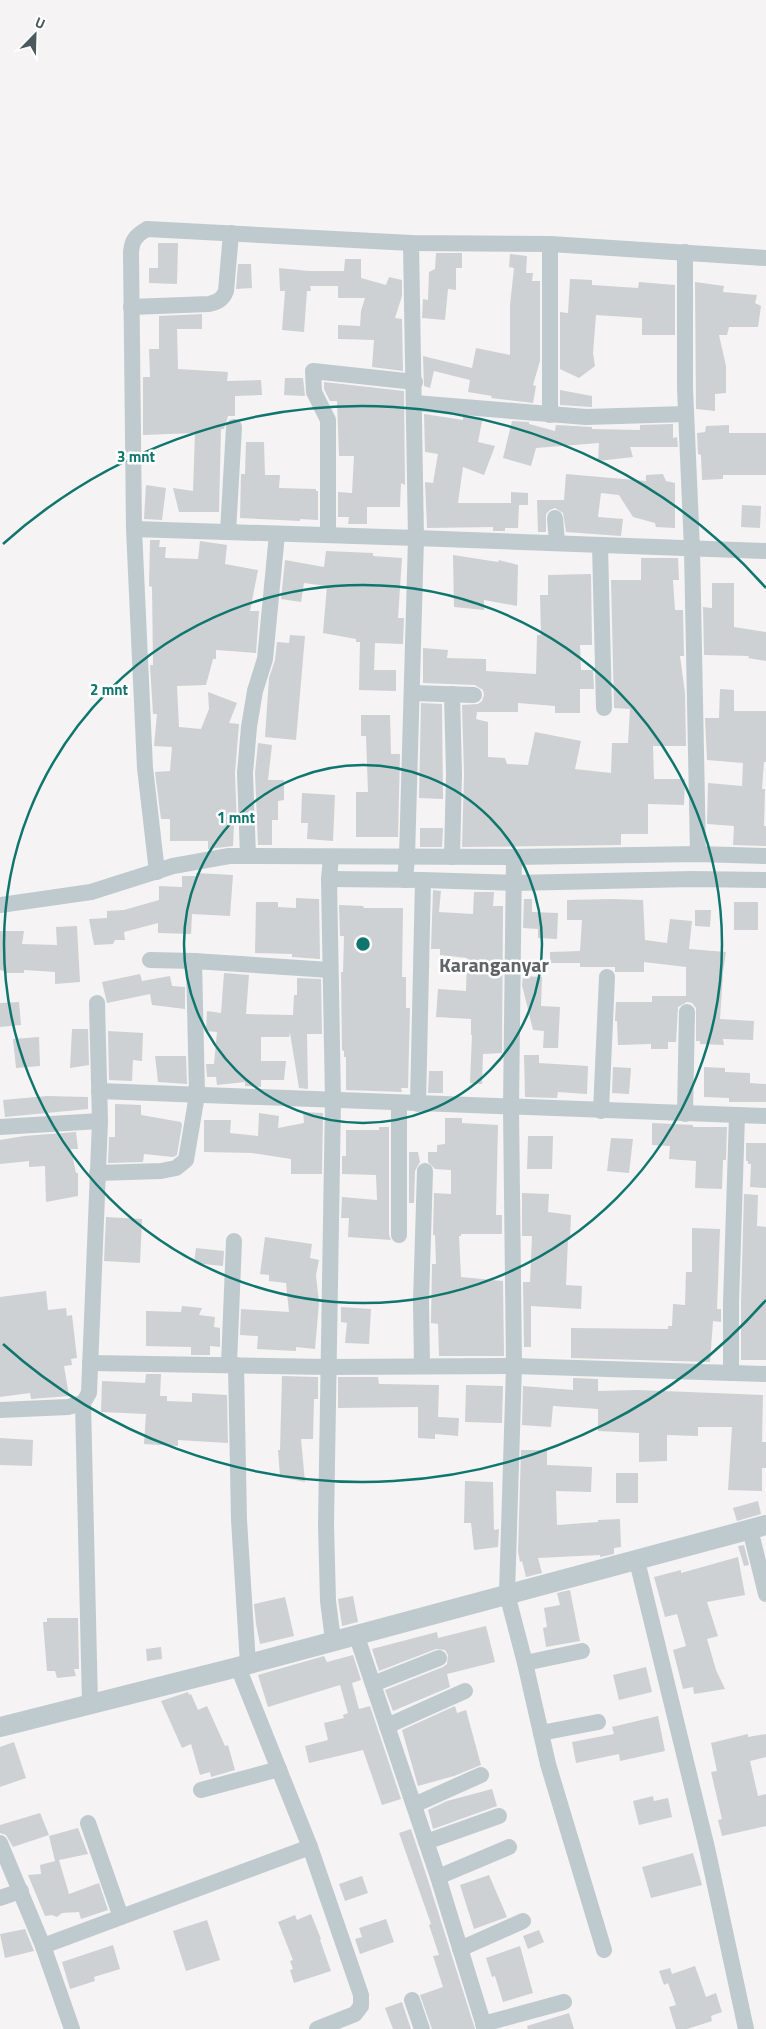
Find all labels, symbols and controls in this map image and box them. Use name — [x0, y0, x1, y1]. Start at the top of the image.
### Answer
north arrow — [10, 10, 60, 60]
text: U — [32, 11, 49, 34]
text: 3 mnt — [117, 445, 156, 468]
text: 2 mnt — [90, 678, 129, 701]
text: 1 mnt — [217, 806, 256, 829]
centre of rings — [354, 935, 372, 953]
district label: Karanganyar — [439, 949, 550, 980]

